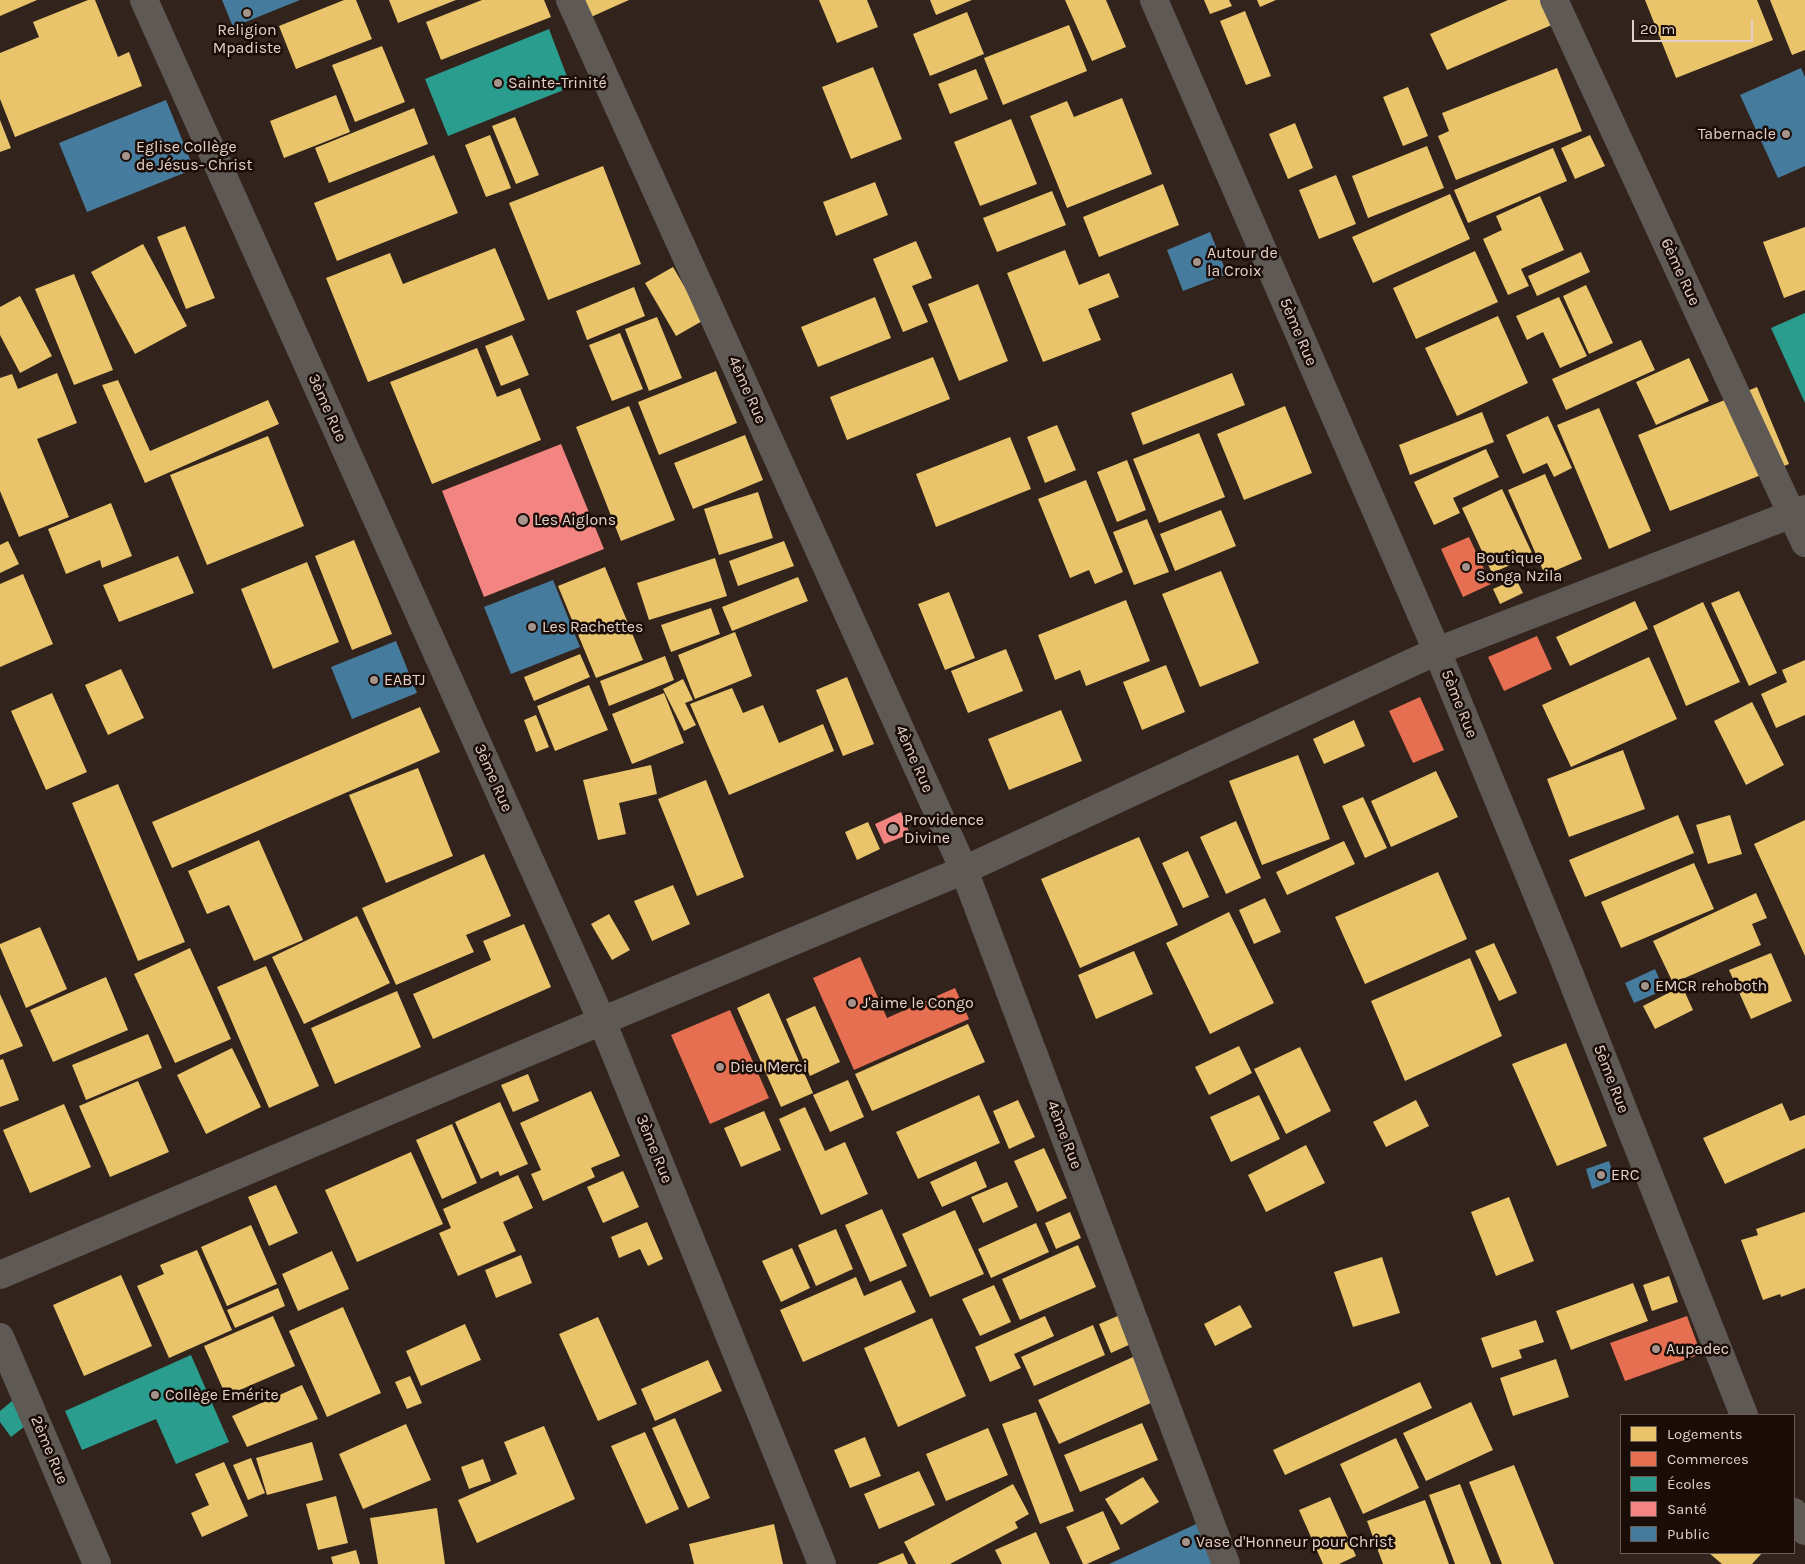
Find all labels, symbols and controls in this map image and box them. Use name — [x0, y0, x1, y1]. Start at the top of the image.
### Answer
marker: Religion Mpadiste — [241, 7, 253, 19]
scale bar — [1635, 10, 1756, 42]
place label: Religion Mpadiste — [213, 20, 281, 58]
text: 20 m — [1640, 20, 1675, 38]
place label: Sainte-Trinité — [508, 73, 607, 93]
marker: Sainte-Trinité — [492, 77, 504, 89]
place label: Tabernacle — [1698, 124, 1776, 144]
marker: Tabernacle — [1780, 128, 1792, 140]
place label: Eglise Collège de Jésus- Christ — [136, 137, 252, 175]
marker: Eglise Collège de Jésus- Christ — [120, 150, 132, 162]
street label: 6ème Rue — [1656, 235, 1704, 309]
place label: Autour de la Croix — [1207, 243, 1278, 281]
marker: Autour de la Croix — [1191, 256, 1203, 268]
street label: 5ème Rue — [1275, 295, 1321, 369]
street label: 4ème Rue — [724, 353, 770, 427]
street label: 3ème Rue — [304, 371, 350, 445]
place label: Les Aiglons — [534, 510, 616, 530]
marker: Les Aiglons — [516, 513, 530, 527]
place label: Boutique Songa Nzila — [1476, 548, 1562, 586]
marker: Boutique Songa Nzila — [1460, 561, 1472, 573]
place label: Les Rachettes — [542, 617, 643, 637]
marker: Les Rachettes — [526, 621, 538, 633]
street label: 5ème Rue — [1437, 667, 1481, 741]
place label: EABTJ — [384, 670, 425, 690]
marker: EABTJ — [368, 674, 380, 686]
street label: 4ème Rue — [891, 722, 937, 796]
street label: 3ème Rue — [470, 741, 516, 815]
place label: Providence Divine — [904, 810, 984, 848]
marker: Providence Divine — [886, 822, 900, 836]
place label: EMCR rehoboth — [1655, 976, 1767, 996]
marker: EMCR rehoboth — [1639, 980, 1651, 992]
place label: J'aime le Congo — [862, 993, 974, 1013]
marker: J'aime le Congo — [846, 997, 858, 1009]
street label: 5ème Rue — [1589, 1042, 1633, 1116]
place label: Dieu Merci — [730, 1057, 808, 1077]
marker: Dieu Merci — [714, 1061, 726, 1073]
street label: 4ème Rue — [1042, 1098, 1086, 1172]
street label: 3ème Rue — [632, 1112, 676, 1186]
place label: ERC — [1611, 1165, 1640, 1185]
marker: ERC — [1595, 1169, 1607, 1181]
place label: Aupadec — [1666, 1339, 1729, 1359]
marker: Aupadec — [1650, 1343, 1662, 1355]
place label: Collège Emérite — [165, 1385, 279, 1405]
marker: Collège Emérite — [149, 1389, 161, 1401]
street label: 2ème Rue — [26, 1413, 72, 1487]
legend — [1620, 1414, 1795, 1554]
text: Logements — [1667, 1425, 1743, 1443]
text: Commerces — [1667, 1450, 1749, 1468]
text: Écoles — [1667, 1475, 1711, 1493]
text: Santé — [1667, 1500, 1707, 1518]
text: Public — [1667, 1525, 1710, 1543]
place label: Vase d'Honneur pour Christ — [1196, 1532, 1393, 1552]
marker: Vase d'Honneur pour Christ — [1180, 1536, 1192, 1548]

